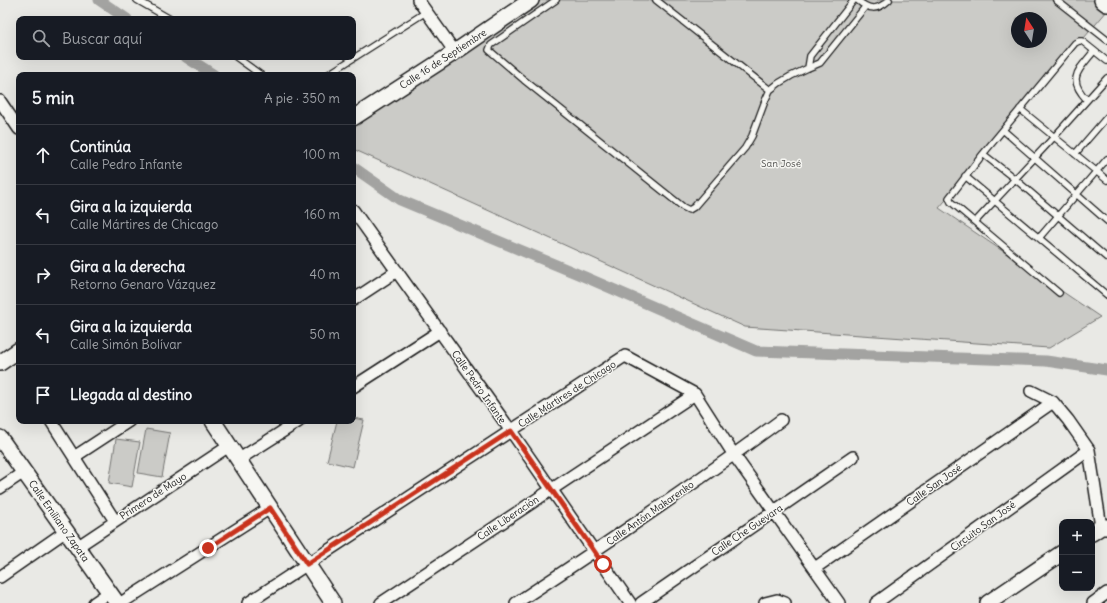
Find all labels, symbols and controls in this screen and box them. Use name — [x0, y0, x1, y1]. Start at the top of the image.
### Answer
north arrow — [1011, 12, 1047, 48]
search box — [16, 16, 356, 60]
street label: Calle 16 de Septiembre — [397, 26, 489, 92]
icon: search — [30, 27, 52, 49]
text: Buscar aquí — [62, 29, 142, 48]
text: 5 min — [32, 87, 74, 109]
text: A pie · 350 m — [264, 90, 340, 107]
text: Continúa — [70, 137, 131, 156]
icon: ahead — [32, 144, 54, 166]
text: 100 m — [303, 146, 340, 163]
text: Calle Pedro Infante — [70, 156, 183, 173]
park label: San José — [761, 157, 801, 170]
text: Gira a la izquierda — [70, 197, 192, 216]
icon: left — [32, 204, 54, 226]
text: 160 m — [304, 206, 340, 223]
text: Calle Mártires de Chicago — [70, 216, 218, 233]
text: Gira a la derecha — [70, 257, 185, 276]
icon: right — [32, 264, 54, 286]
text: 40 m — [309, 266, 340, 283]
text: Retorno Genaro Vázquez — [70, 276, 216, 293]
text: Gira a la izquierda — [70, 317, 192, 336]
icon: left — [32, 324, 54, 346]
text: 50 m — [309, 326, 340, 343]
text: Calle Simón Bolívar — [70, 336, 182, 353]
street label: Calle Pedro Infante — [449, 348, 509, 426]
street label: Calle Mártires de Chicago — [516, 357, 619, 431]
icon: arrive — [32, 384, 54, 406]
text: Llegada al destino — [70, 385, 192, 404]
street label: Calle San José — [904, 461, 964, 509]
street label: Primero de Mayo — [117, 469, 189, 522]
street label: Calle Emiliano Zapata — [26, 478, 92, 565]
street label: Calle Antón Makarenko — [604, 478, 697, 548]
street label: Calle Liberación — [475, 493, 541, 543]
street label: Circuito San José — [948, 498, 1018, 554]
street label: Calle Che Guevara — [709, 501, 785, 559]
map controls — [1059, 519, 1095, 591]
button: + — [1059, 519, 1095, 555]
route end — [199, 539, 217, 557]
route start — [594, 555, 612, 573]
button: − — [1059, 555, 1095, 591]

